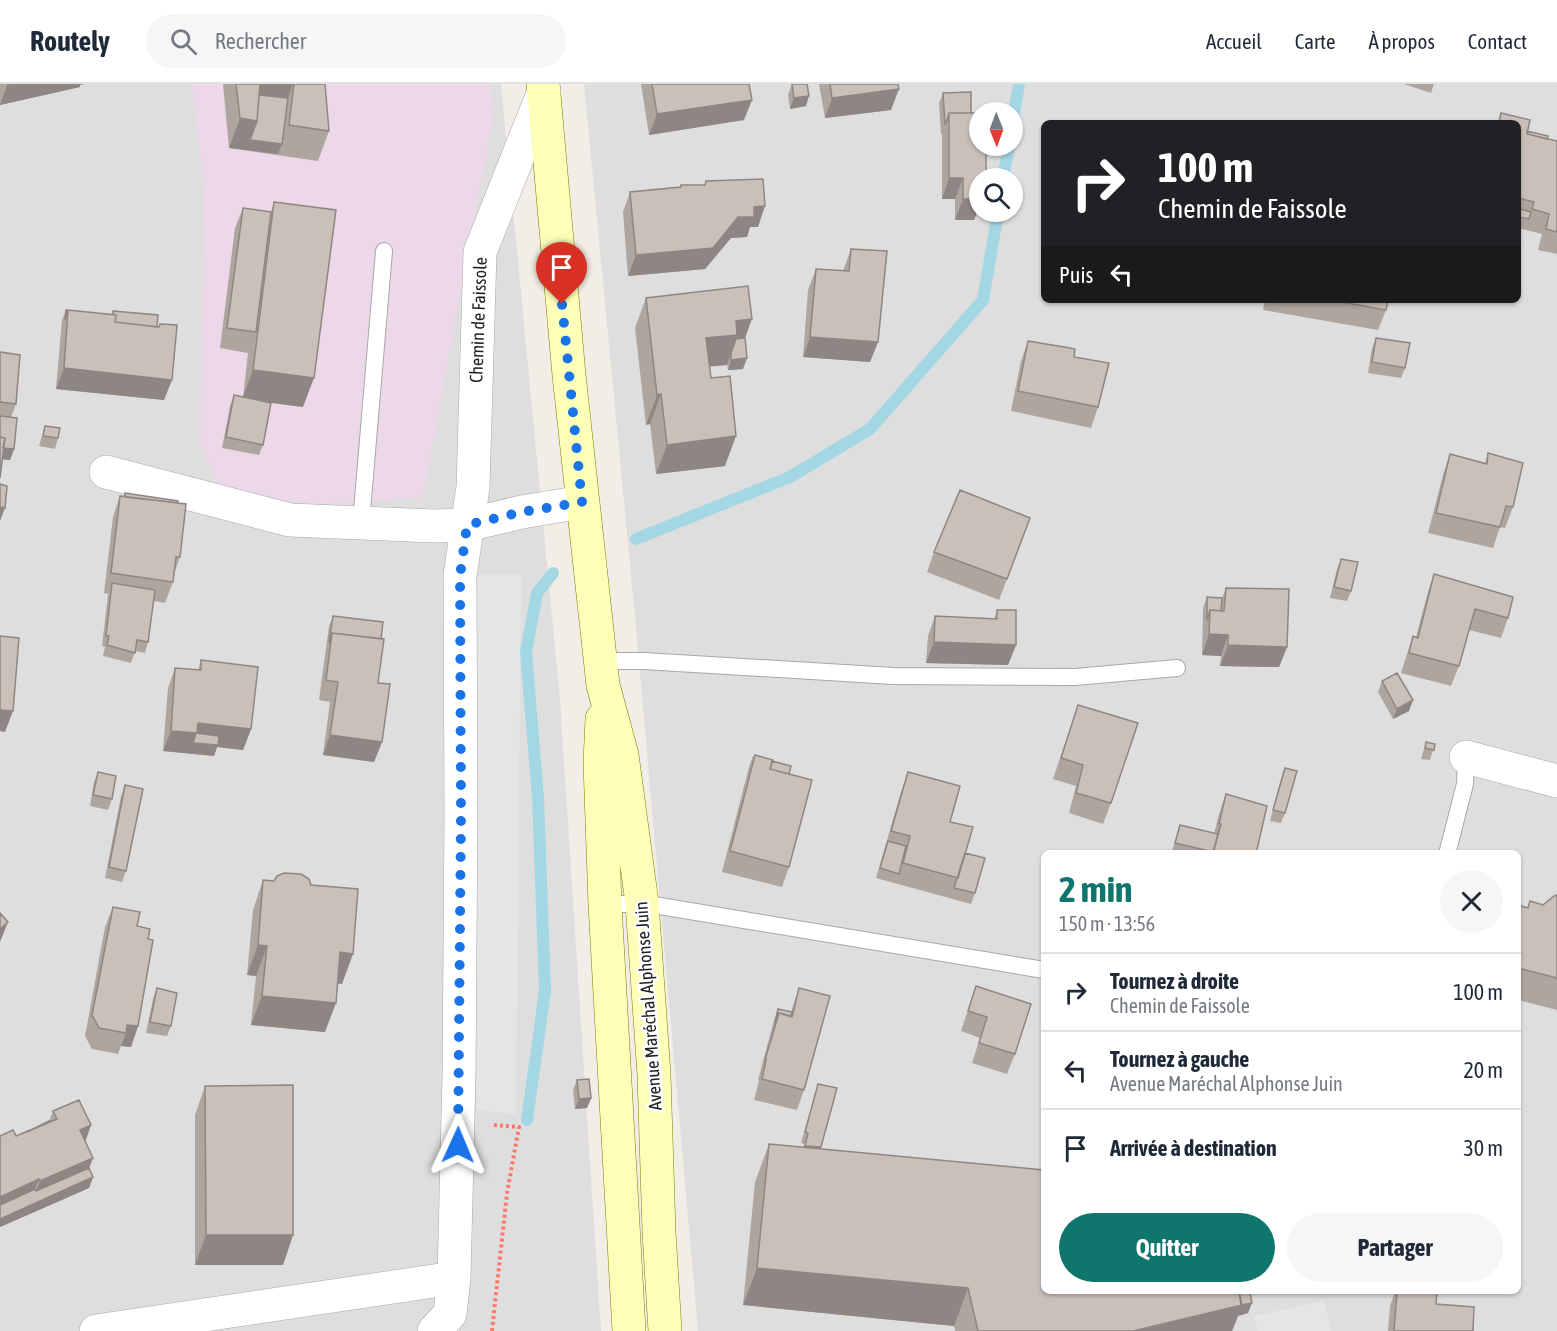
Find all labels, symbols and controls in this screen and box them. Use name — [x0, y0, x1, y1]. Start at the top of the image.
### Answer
search box — [146, 14, 566, 68]
text: Routely — [30, 25, 110, 57]
icon: search — [167, 25, 200, 58]
text: Rechercher — [215, 28, 306, 54]
text: Accueil — [1206, 29, 1262, 53]
text: Carte — [1295, 29, 1335, 53]
text: À propos — [1368, 29, 1435, 53]
text: Contact — [1468, 29, 1527, 53]
north arrow — [969, 102, 1023, 156]
map controls — [969, 102, 1023, 222]
text: 100 m — [1158, 143, 1253, 191]
icon: right — [1059, 144, 1137, 222]
button: search — [969, 168, 1023, 222]
text: Chemin de Faissole — [1158, 193, 1347, 224]
pin — [536, 242, 587, 304]
icon: arrive — [545, 251, 578, 284]
street label: Chemin de Faissole — [465, 257, 491, 383]
icon: left — [1105, 258, 1138, 291]
text: Puis — [1059, 262, 1093, 288]
text: 2 min — [1059, 868, 1133, 910]
button: close — [1440, 870, 1503, 933]
street label: Avenue Maréchal Alphonse Juin — [630, 901, 666, 1111]
text: 150 m · 13:56 — [1059, 912, 1155, 935]
text: Tournez à droite — [1110, 968, 1239, 994]
icon: right — [1059, 976, 1092, 1009]
text: 100 m — [1453, 979, 1503, 1005]
text: Chemin de Faissole — [1110, 994, 1250, 1017]
text: Tournez à gauche — [1110, 1046, 1249, 1072]
icon: left — [1059, 1054, 1092, 1087]
text: 20 m — [1463, 1057, 1503, 1083]
text: Avenue Maréchal Alphonse Juin — [1110, 1072, 1343, 1095]
position arrow — [426, 1113, 490, 1177]
icon: arrive — [1059, 1132, 1092, 1165]
text: Arrivée à destination — [1110, 1135, 1277, 1161]
text: 30 m — [1463, 1135, 1503, 1161]
button: Quitter — [1059, 1213, 1275, 1282]
button: Partager — [1287, 1213, 1503, 1282]

